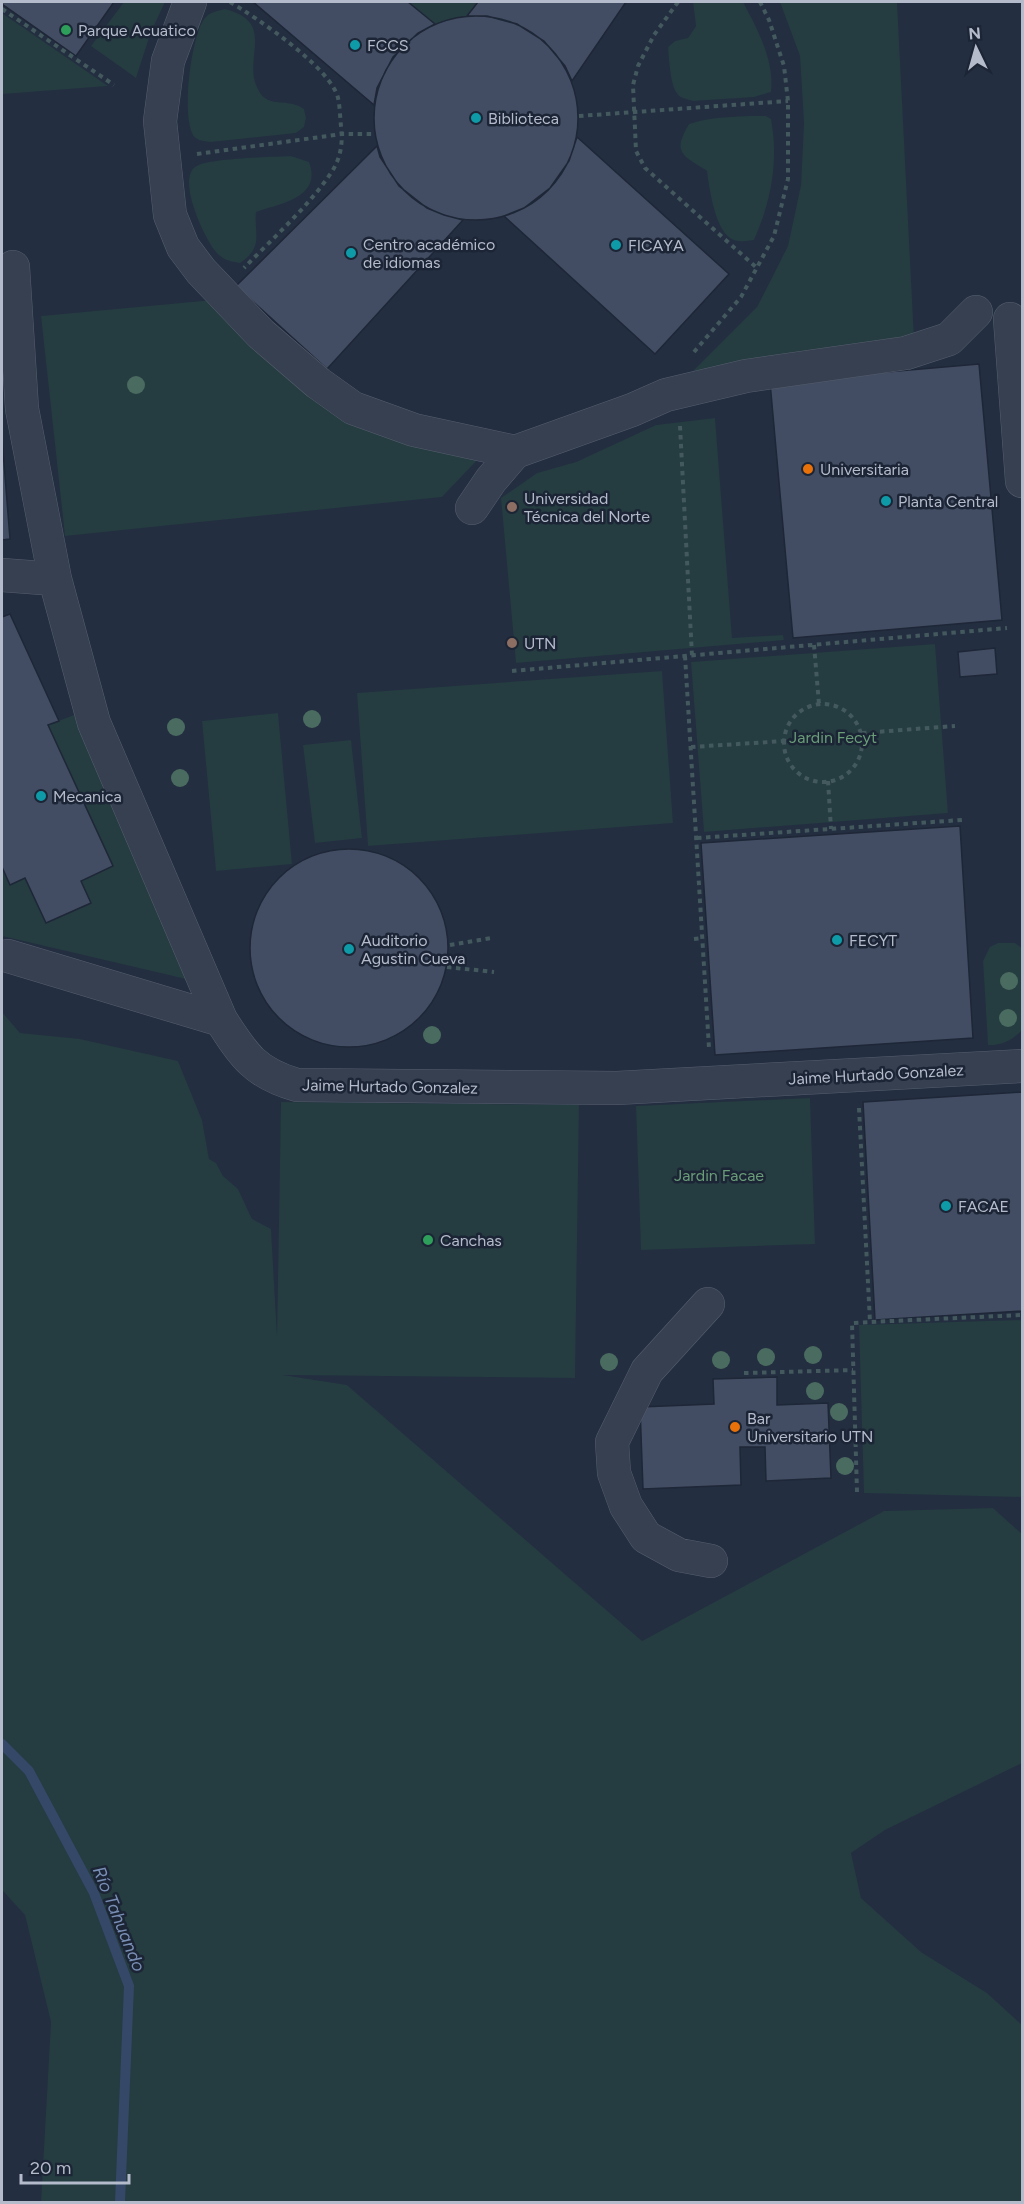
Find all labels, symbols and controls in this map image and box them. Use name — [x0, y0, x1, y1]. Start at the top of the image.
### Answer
north arrow — [946, 18, 1006, 78]
place label: Parque Acuatico — [78, 21, 196, 40]
marker: Parque Acuatico — [59, 23, 73, 37]
text: N — [968, 24, 982, 44]
place label: FCCS — [367, 36, 409, 55]
marker: FCCS — [348, 38, 362, 52]
place label: Biblioteca — [488, 109, 559, 128]
marker: Biblioteca — [469, 111, 483, 125]
place label: Centro académico de idiomas — [363, 235, 495, 272]
place label: FICAYA — [628, 236, 684, 255]
marker: FICAYA — [609, 238, 623, 252]
marker: Centro académico de idiomas — [344, 246, 358, 260]
place label: Universitaria — [820, 460, 909, 479]
marker: Universitaria — [801, 462, 815, 476]
place label: Universidad Técnica del Norte — [524, 489, 650, 526]
place label: Planta Central — [898, 492, 998, 511]
marker: Planta Central — [879, 494, 893, 508]
marker: Universidad Técnica del Norte — [505, 500, 519, 514]
place label: UTN — [524, 634, 556, 653]
marker: UTN — [505, 636, 519, 650]
park label: Jardin Fecyt — [789, 728, 877, 747]
place label: Mecanica — [53, 787, 122, 806]
marker: Mecanica — [34, 789, 48, 803]
place label: Auditorio Agustin Cueva — [361, 931, 465, 968]
place label: FECYT — [849, 931, 897, 950]
marker: FECYT — [830, 933, 844, 947]
marker: Auditorio Agustin Cueva — [342, 942, 356, 956]
street label: Jaime Hurtado Gonzalez — [788, 1060, 965, 1089]
street label: Jaime Hurtado Gonzalez — [302, 1075, 478, 1098]
park label: Jardin Facae — [674, 1166, 764, 1185]
place label: FACAE — [958, 1197, 1009, 1216]
marker: FACAE — [939, 1199, 953, 1213]
place label: Canchas — [440, 1231, 502, 1250]
marker: Canchas — [421, 1233, 435, 1247]
place label: Bar Universitario UTN — [747, 1409, 873, 1446]
marker: Bar Universitario UTN — [728, 1420, 742, 1434]
water label: Río Tahuando — [88, 1863, 150, 1975]
scale bar — [21, 2147, 129, 2185]
text: 20 m — [30, 2157, 71, 2179]

